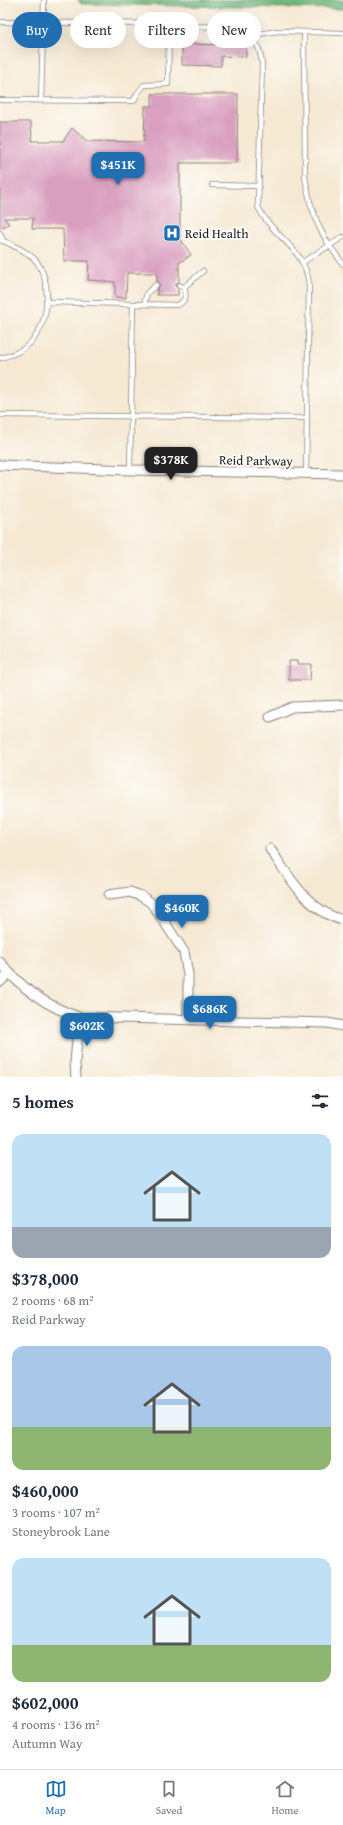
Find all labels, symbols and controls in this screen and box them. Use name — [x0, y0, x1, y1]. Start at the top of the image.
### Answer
chip: Buy — [12, 12, 62, 48]
chip: Rent — [70, 12, 126, 48]
chip: Filters — [134, 12, 199, 48]
chip: New — [207, 12, 261, 48]
pin: $451K — [90, 152, 146, 186]
text: $451K — [100, 155, 136, 174]
hospital icon: Reid Health — [162, 223, 182, 243]
place label: Reid Health — [185, 224, 249, 243]
pin: $378K — [143, 447, 199, 481]
text: $378K — [153, 450, 189, 469]
street label: Reid Parkway — [219, 450, 294, 471]
pin: $460K — [154, 895, 210, 929]
text: $460K — [164, 898, 200, 917]
pin: $686K — [182, 996, 238, 1030]
text: $686K — [192, 999, 228, 1018]
pin: $602K — [59, 1013, 115, 1047]
text: $602K — [69, 1016, 105, 1035]
text: 5 homes — [12, 1089, 74, 1114]
icon: filters — [309, 1090, 331, 1112]
icon: home — [136, 1160, 208, 1232]
text: $378,000 — [12, 1266, 78, 1291]
text: 2 rooms · 68 m² — [12, 1291, 94, 1310]
text: Reid Parkway — [12, 1310, 86, 1329]
icon: home — [136, 1372, 208, 1444]
text: $460,000 — [12, 1478, 78, 1503]
text: 3 rooms · 107 m² — [12, 1503, 100, 1522]
text: Stoneybrook Lane — [12, 1522, 110, 1541]
icon: home — [136, 1584, 208, 1656]
text: $602,000 — [12, 1690, 78, 1715]
text: 4 rooms · 136 m² — [12, 1715, 100, 1734]
text: Autumn Way — [12, 1734, 82, 1753]
tab: Map — [45, 1778, 67, 1818]
tab: Saved — [156, 1778, 182, 1818]
tab: Home — [271, 1778, 298, 1818]

